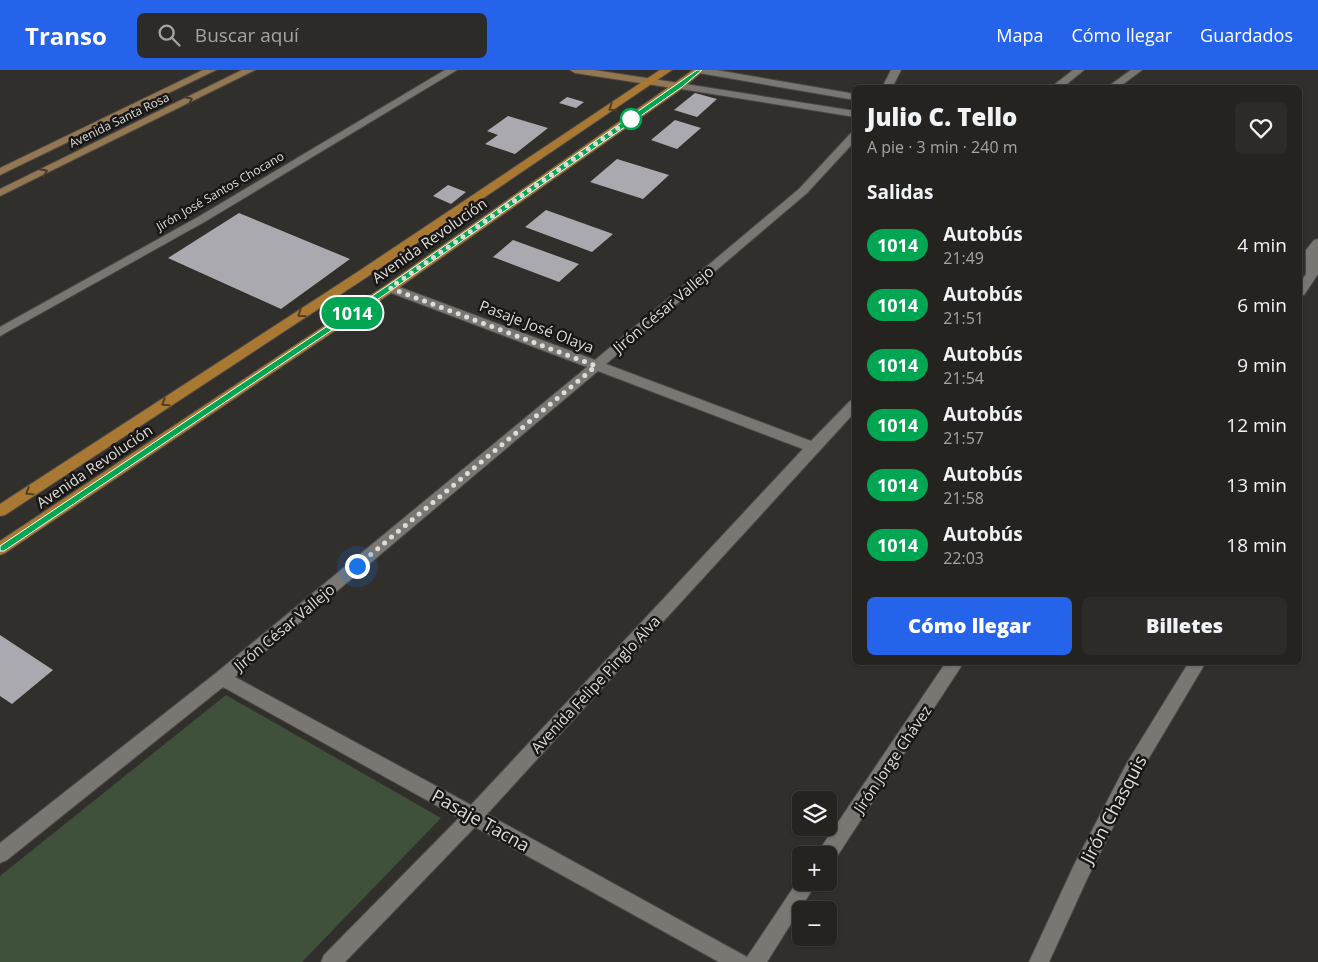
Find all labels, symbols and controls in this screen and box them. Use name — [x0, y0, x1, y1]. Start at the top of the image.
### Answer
search box — [137, 13, 487, 58]
text: Transo — [25, 19, 107, 52]
icon: search — [155, 21, 183, 49]
text: Buscar aquí — [195, 22, 299, 48]
text: Mapa — [996, 23, 1043, 47]
text: Cómo llegar — [1071, 23, 1172, 47]
text: Guardados — [1200, 23, 1293, 47]
street label: Avenida Santa Rosa — [66, 88, 172, 152]
one-way arrow — [184, 96, 193, 106]
text: Julio C. Tello — [867, 100, 1017, 133]
one-way arrow — [608, 102, 618, 111]
button: heart — [1235, 102, 1287, 154]
unlabelled marker — [620, 108, 642, 130]
text: A pie · 3 min · 240 m — [867, 136, 1018, 158]
street label: Jirón José Santos Chocano — [152, 147, 287, 235]
one-way arrow — [39, 168, 48, 178]
text: Salidas — [867, 179, 933, 205]
street label: Avenida Revolución — [367, 193, 491, 287]
text: Autobús — [943, 221, 1023, 247]
text: 4 min — [1237, 232, 1287, 258]
text: 1014 — [877, 233, 918, 257]
text: 21:49 — [943, 247, 984, 269]
street label: Jirón César Vallejo — [607, 261, 718, 358]
text: Autobús — [943, 281, 1023, 307]
text: 6 min — [1237, 292, 1287, 318]
text: 1014 — [877, 293, 918, 317]
street label: Pasaje José Olaya — [477, 295, 597, 357]
line badge: 1014 — [317, 297, 387, 329]
text: 1014 — [331, 301, 373, 325]
text: 21:51 — [943, 307, 984, 329]
one-way arrow — [298, 308, 307, 317]
text: Autobús — [943, 341, 1023, 367]
text: 9 min — [1237, 352, 1287, 378]
text: 1014 — [877, 353, 918, 377]
text: 21:54 — [943, 367, 984, 389]
one-way arrow — [162, 397, 171, 406]
text: Autobús — [943, 401, 1023, 427]
text: 12 min — [1226, 412, 1287, 438]
text: 1014 — [877, 413, 918, 437]
street label: Avenida Revolución — [32, 420, 156, 512]
text: 21:57 — [943, 427, 984, 449]
text: Autobús — [943, 461, 1023, 487]
text: 13 min — [1226, 472, 1287, 498]
text: 1014 — [877, 473, 918, 497]
one-way arrow — [26, 486, 35, 495]
text: 21:58 — [943, 487, 984, 509]
text: Autobús — [943, 521, 1023, 547]
text: 18 min — [1226, 532, 1287, 558]
text: 1014 — [877, 533, 918, 557]
text: 22:03 — [943, 547, 984, 569]
your location — [345, 554, 370, 579]
street label: Jirón César Vallejo — [228, 579, 339, 676]
button: Cómo llegar — [867, 597, 1072, 655]
button: Billetes — [1082, 597, 1287, 655]
street label: Avenida Felipe Pinglo Alva — [526, 611, 664, 757]
street label: Jirón Jorge Chávez — [847, 701, 935, 818]
street label: Jirón Chasquis — [1073, 751, 1152, 869]
street label: Pasaje Tacna — [428, 783, 534, 857]
map controls — [792, 791, 837, 946]
button: layers — [792, 791, 837, 836]
button: + — [792, 846, 837, 891]
button: − — [792, 901, 837, 946]

